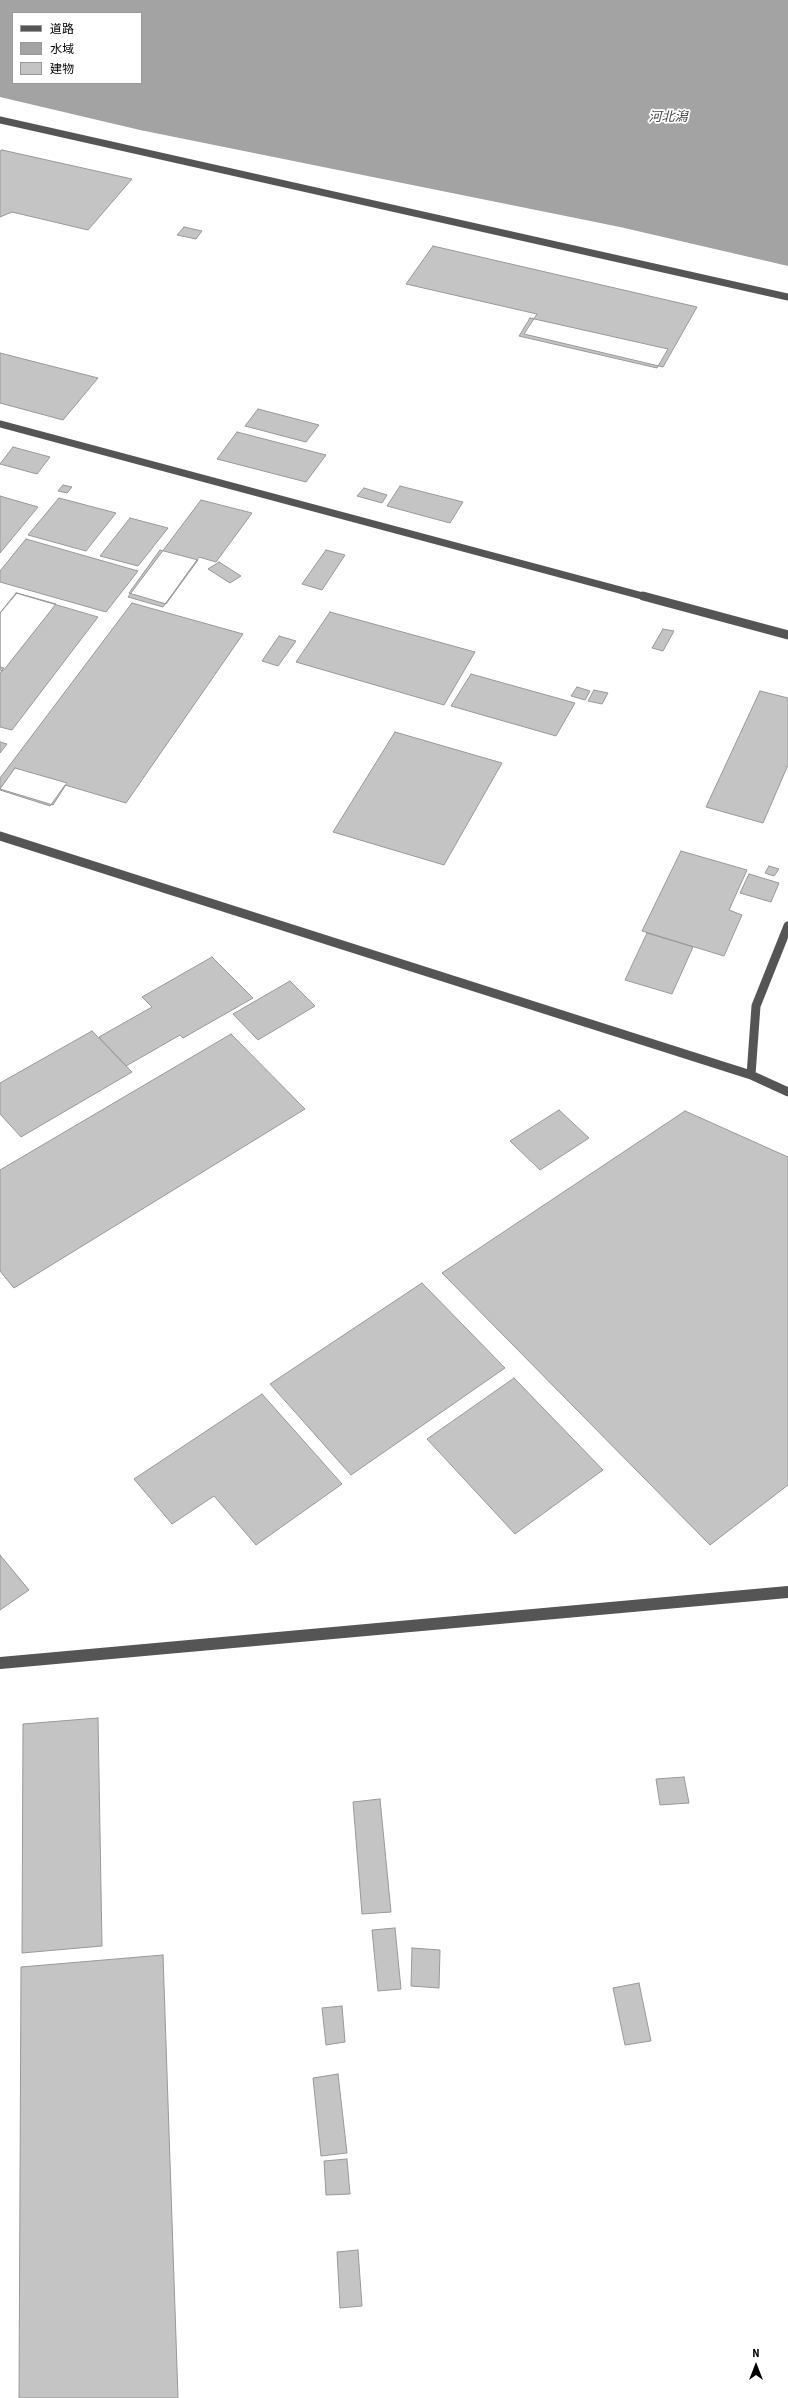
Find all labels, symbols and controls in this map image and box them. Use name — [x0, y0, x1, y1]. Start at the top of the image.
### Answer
legend — [12, 12, 142, 84]
text: 道路 — [50, 21, 74, 38]
text: 水域 — [50, 41, 74, 58]
text: 建物 — [50, 61, 74, 78]
water label: 河北潟 — [649, 110, 687, 126]
north arrow — [736, 2346, 776, 2386]
text: N — [752, 2346, 760, 2361]

